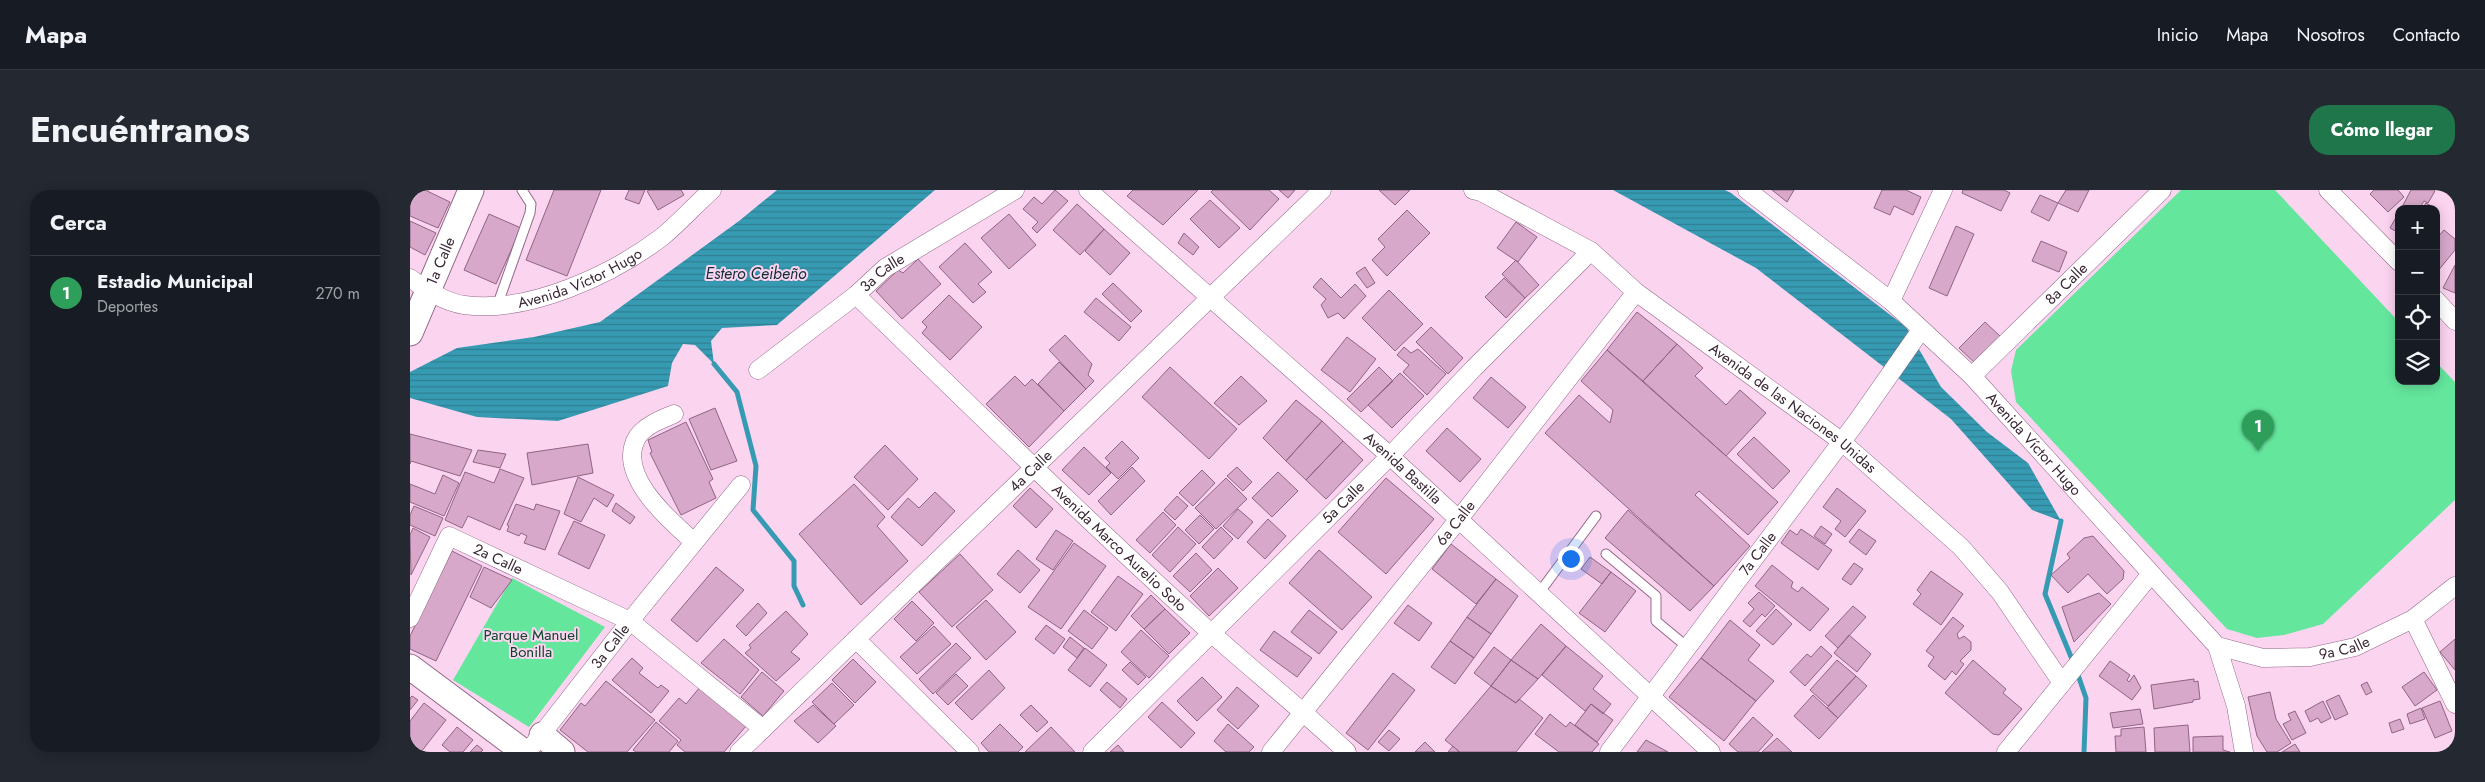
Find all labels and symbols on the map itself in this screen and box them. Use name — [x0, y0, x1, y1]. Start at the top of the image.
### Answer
street label: 1a Calle — [421, 233, 461, 289]
street label: Avenida Víctor Hugo — [516, 243, 646, 314]
street label: 3a Calle — [855, 248, 909, 297]
street label: 8a Calle — [2040, 257, 2093, 310]
water label: Estero Ceibeño — [705, 262, 807, 285]
street label: Avenida de las Naciones Unidas — [1704, 338, 1881, 478]
street label: Avenida Víctor Hugo — [1981, 387, 2087, 501]
pin: 1 — [2242, 410, 2274, 451]
street label: Avenida Bastilla — [1359, 427, 1447, 509]
street label: 4a Calle — [1004, 445, 1057, 497]
street label: 5a Calle — [1317, 476, 1370, 529]
street label: Avenida Marco Aurelio Soto — [1047, 479, 1192, 617]
street label: 6a Calle — [1431, 496, 1481, 551]
street label: 7a Calle — [1734, 527, 1782, 580]
street label: 2a Calle — [470, 538, 527, 580]
your location — [1558, 546, 1584, 572]
street label: 3a Calle — [586, 619, 635, 674]
park label: Parque Manuel Bonilla — [484, 624, 578, 663]
street label: 9a Calle — [2317, 630, 2374, 666]

